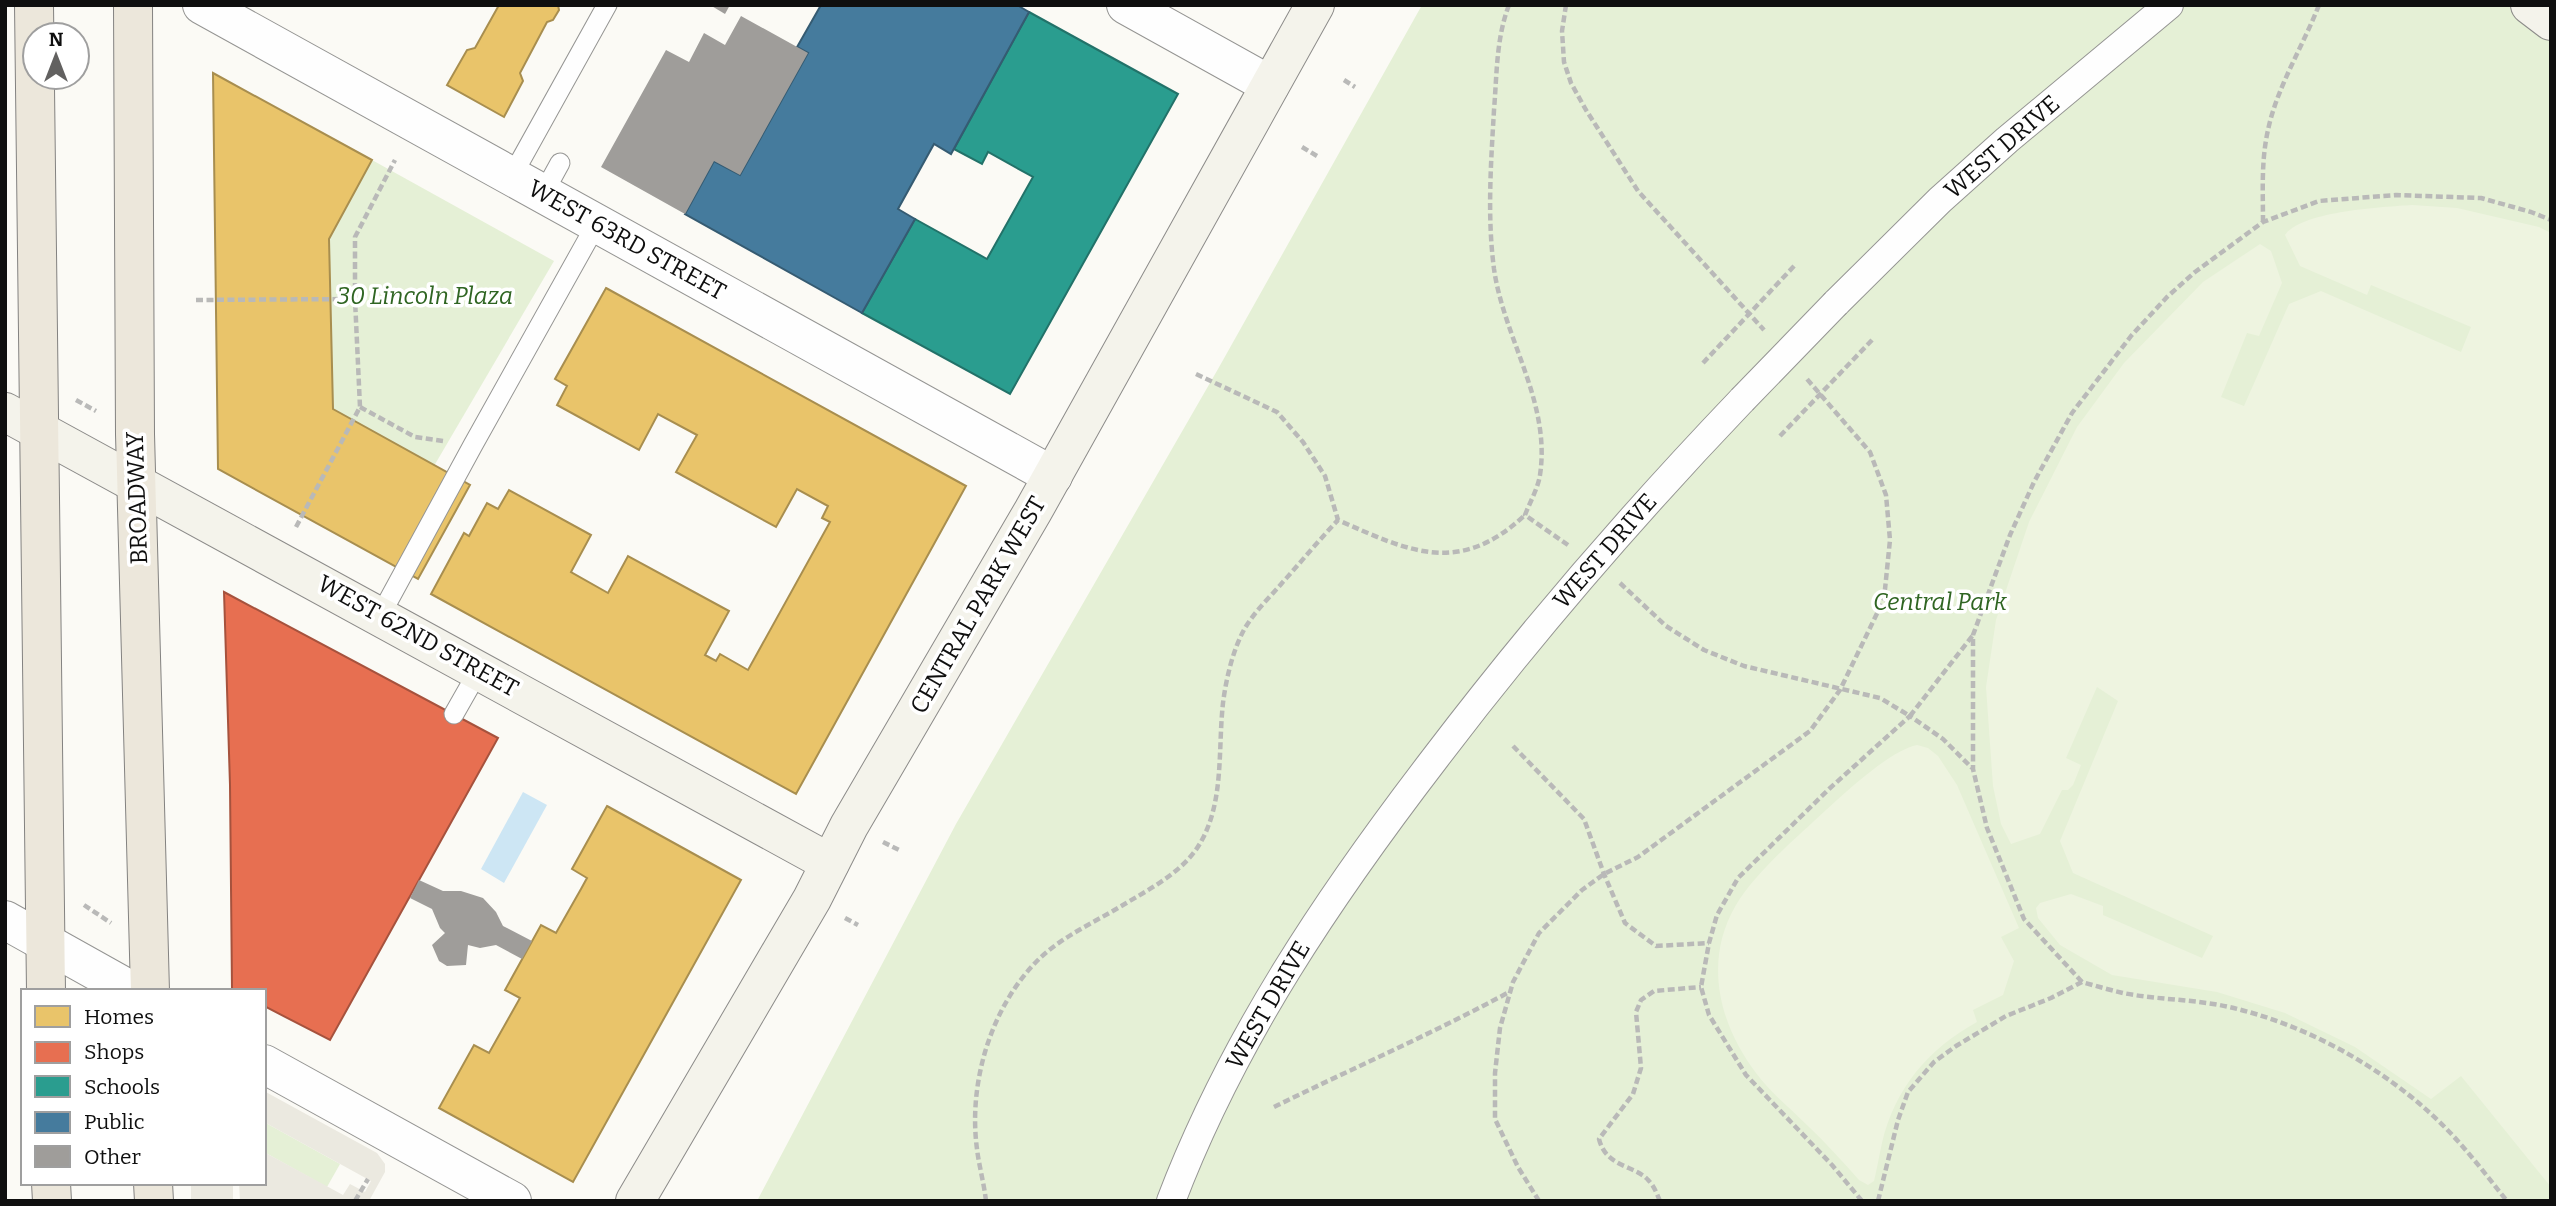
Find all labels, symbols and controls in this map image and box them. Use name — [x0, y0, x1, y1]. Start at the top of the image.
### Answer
north arrow — [21, 21, 91, 91]
text: N — [49, 28, 64, 51]
street label: WEST DRIVE — [1939, 89, 2065, 205]
street label: WEST 63RD STREET — [523, 174, 731, 306]
park label: 30 Lincoln Plaza — [337, 282, 513, 310]
street label: BROADWAY — [121, 431, 153, 565]
street label: WEST DRIVE — [1547, 488, 1663, 614]
street label: CENTRAL PARK WEST — [904, 492, 1052, 718]
street label: WEST 62ND STREET — [313, 569, 523, 703]
park label: Central Park — [1873, 588, 2008, 616]
street label: WEST DRIVE — [1220, 936, 1316, 1074]
legend — [21, 989, 266, 1185]
text: Homes — [84, 1004, 154, 1030]
text: Shops — [84, 1039, 144, 1065]
text: Schools — [84, 1074, 160, 1100]
text: Public — [84, 1109, 145, 1135]
text: Other — [84, 1144, 141, 1170]

